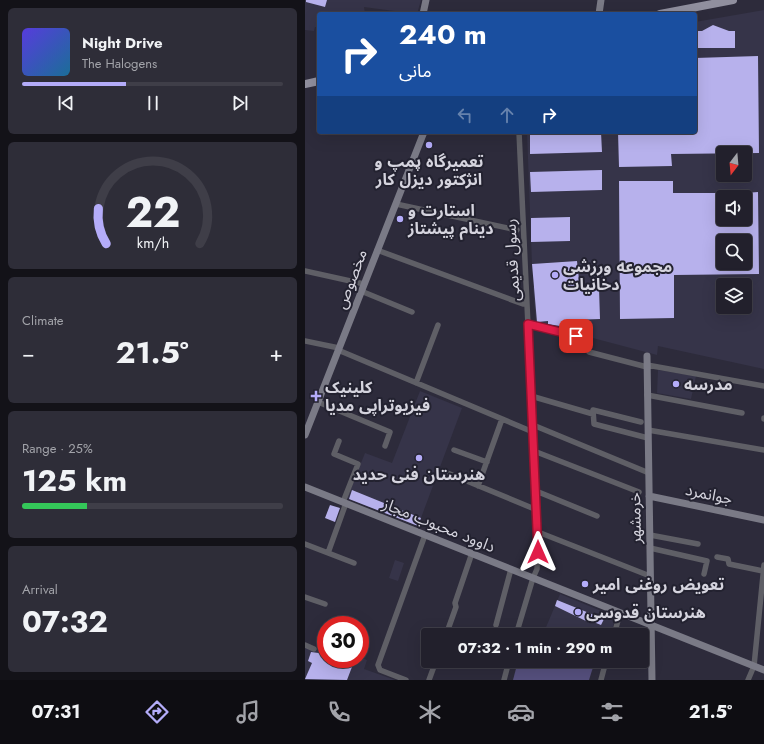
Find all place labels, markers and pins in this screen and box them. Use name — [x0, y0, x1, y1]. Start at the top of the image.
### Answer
marker: تعمیرگاه پمپ و انژکتور دیزل کار — [424, 140, 434, 150]
place label: تعمیرگاه پمپ و انژکتور دیزل کار — [374, 150, 484, 191]
place label: استارت و دینام پیشتاز — [407, 199, 494, 240]
marker: استارت و دینام پیشتاز — [395, 214, 405, 224]
place label: مجموعه ورزشی دخانیات — [563, 255, 672, 296]
marker: مجموعه ورزشی دخانیات — [550, 270, 560, 280]
pin — [559, 319, 593, 353]
place label: مدرسه — [684, 373, 733, 396]
place label: کلینیک فیزیوتراپی مدیا — [325, 376, 430, 417]
marker: مدرسه — [671, 379, 681, 389]
marker: کلینیک فیزیوتراپی مدیا — [310, 390, 322, 402]
marker: هنرستان فنی حدید — [414, 453, 424, 463]
place label: هنرستان فنی حدید — [353, 463, 485, 486]
place label: تعویض روغنی امیر — [592, 573, 724, 596]
marker: تعویض روغنی امیر — [580, 579, 590, 589]
place label: هنرستان قدوسی — [586, 601, 706, 624]
marker: هنرستان قدوسی — [573, 607, 583, 617]

